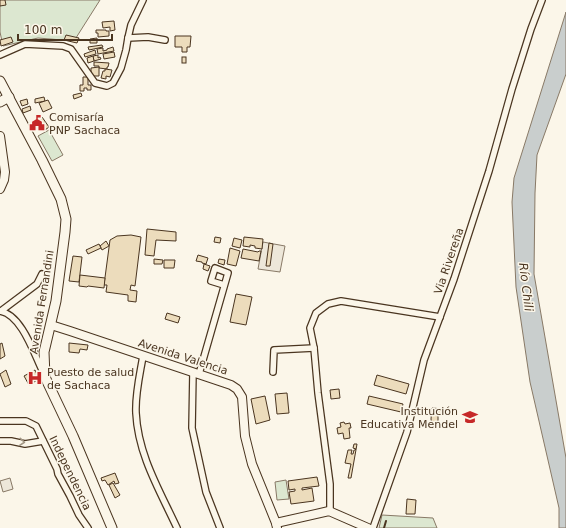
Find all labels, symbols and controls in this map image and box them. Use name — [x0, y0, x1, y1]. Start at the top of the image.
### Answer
scale bar — [18, 16, 112, 42]
text: 100 m — [24, 23, 62, 37]
place label: Comisaría PNP Sachaca — [49, 111, 120, 137]
public building icon: Comisaría PNP Sachaca — [28, 114, 46, 132]
street label: Via Rivereña — [432, 226, 466, 296]
street label: Avenida Fernandini — [27, 249, 57, 355]
water label: Río Chili — [516, 262, 536, 313]
street label: Avenida Valencia — [137, 336, 229, 378]
place label: Puesto de salud de Sachaca — [47, 366, 134, 392]
hospital icon: Puesto de salud de Sachaca — [26, 369, 44, 387]
place label: Institución Educativa Mendel — [360, 405, 458, 431]
school or university icon: Institución Educativa Mendel — [461, 408, 479, 426]
street label: Independencia — [46, 434, 94, 512]
one-way arrow — [19, 438, 25, 447]

